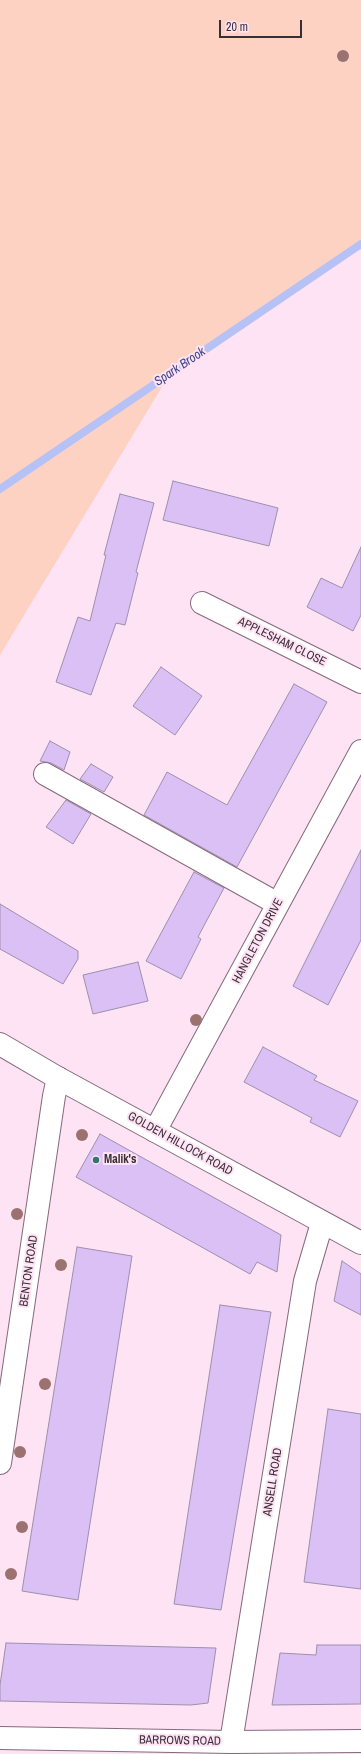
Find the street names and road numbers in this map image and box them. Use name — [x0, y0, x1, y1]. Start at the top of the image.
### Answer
street label: APPLESHAM CLOSE — [236, 614, 328, 670]
street label: HANGLETON DRIVE — [230, 896, 286, 986]
street label: GOLDEN HILLOCK ROAD — [125, 1109, 235, 1179]
street label: BENTON ROAD — [17, 1234, 41, 1308]
street label: ANSELL ROAD — [260, 1447, 286, 1517]
street label: BARROWS ROAD — [139, 1733, 221, 1749]

